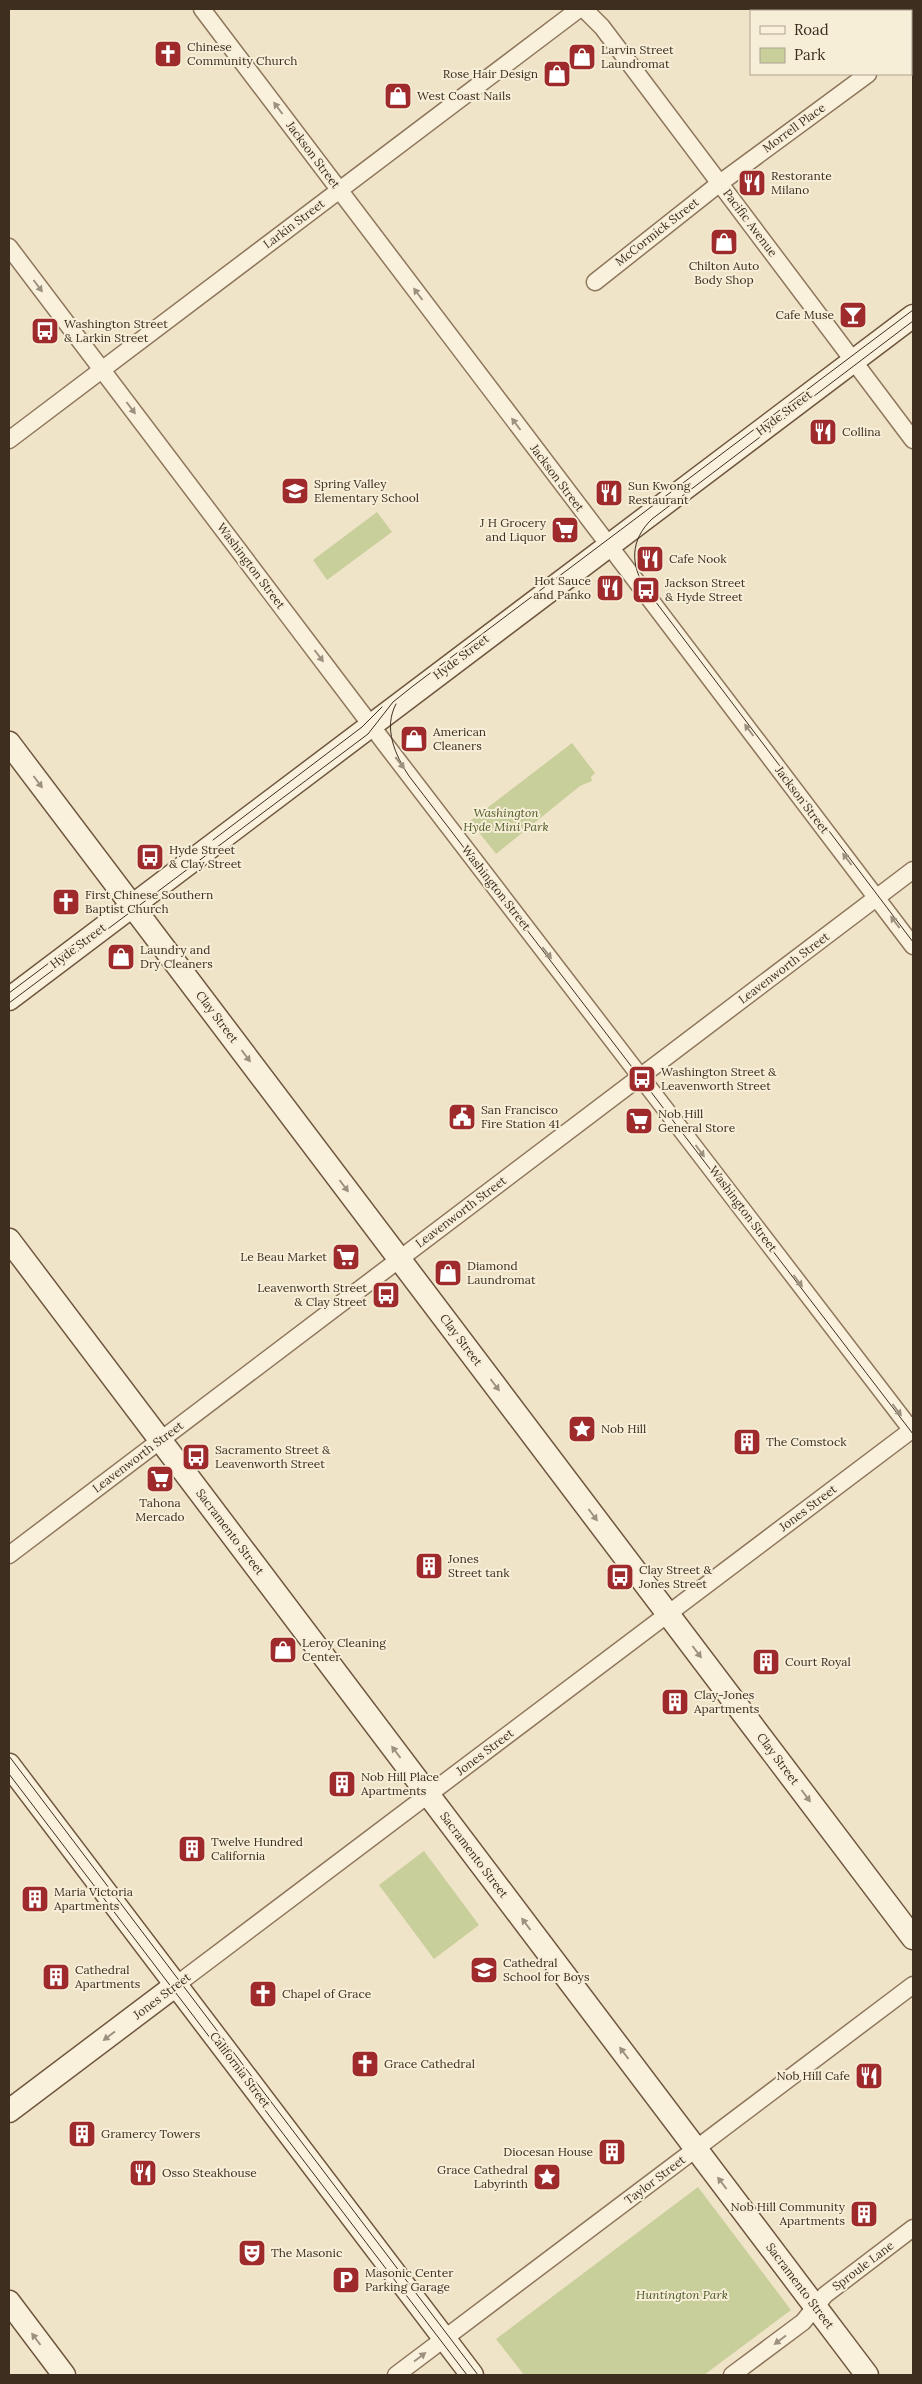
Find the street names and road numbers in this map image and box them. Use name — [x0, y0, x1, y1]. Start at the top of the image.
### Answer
street label: Morrell Place — [759, 100, 828, 155]
street label: Jackson Street — [283, 117, 344, 192]
street label: Pacific Avenue — [720, 186, 781, 260]
street label: McCormick Street — [612, 194, 702, 269]
street label: Larkin Street — [260, 195, 328, 252]
street label: Hyde Street — [753, 386, 815, 439]
street label: Jackson Street — [527, 440, 588, 515]
street label: Washington Street — [214, 520, 289, 612]
street label: Hyde Street — [430, 630, 492, 683]
street label: Jackson Street — [772, 762, 833, 837]
street label: Washington Street — [459, 842, 534, 933]
street label: Hyde Street — [47, 919, 109, 972]
street label: Leavenworth Street — [735, 928, 832, 1007]
street label: Clay Street — [193, 988, 242, 1046]
street label: Washington Street — [706, 1163, 781, 1255]
street label: Leavenworth Street — [412, 1172, 509, 1251]
street label: Clay Street — [437, 1311, 486, 1369]
street label: Leavenworth Street — [89, 1417, 186, 1496]
street label: Jones Street — [775, 1481, 840, 1535]
street label: Sacramento Street — [193, 1486, 268, 1578]
street label: Jones Street — [452, 1725, 517, 1779]
street label: Clay Street — [754, 1730, 803, 1788]
street label: Sacramento Street — [437, 1809, 512, 1901]
street label: Jones Street — [129, 1969, 194, 2023]
street label: California Street — [207, 2029, 274, 2111]
street label: Taylor Street — [621, 2152, 688, 2207]
street label: Sproule Lane — [829, 2237, 897, 2294]
street label: Sacramento Street — [763, 2240, 838, 2332]

